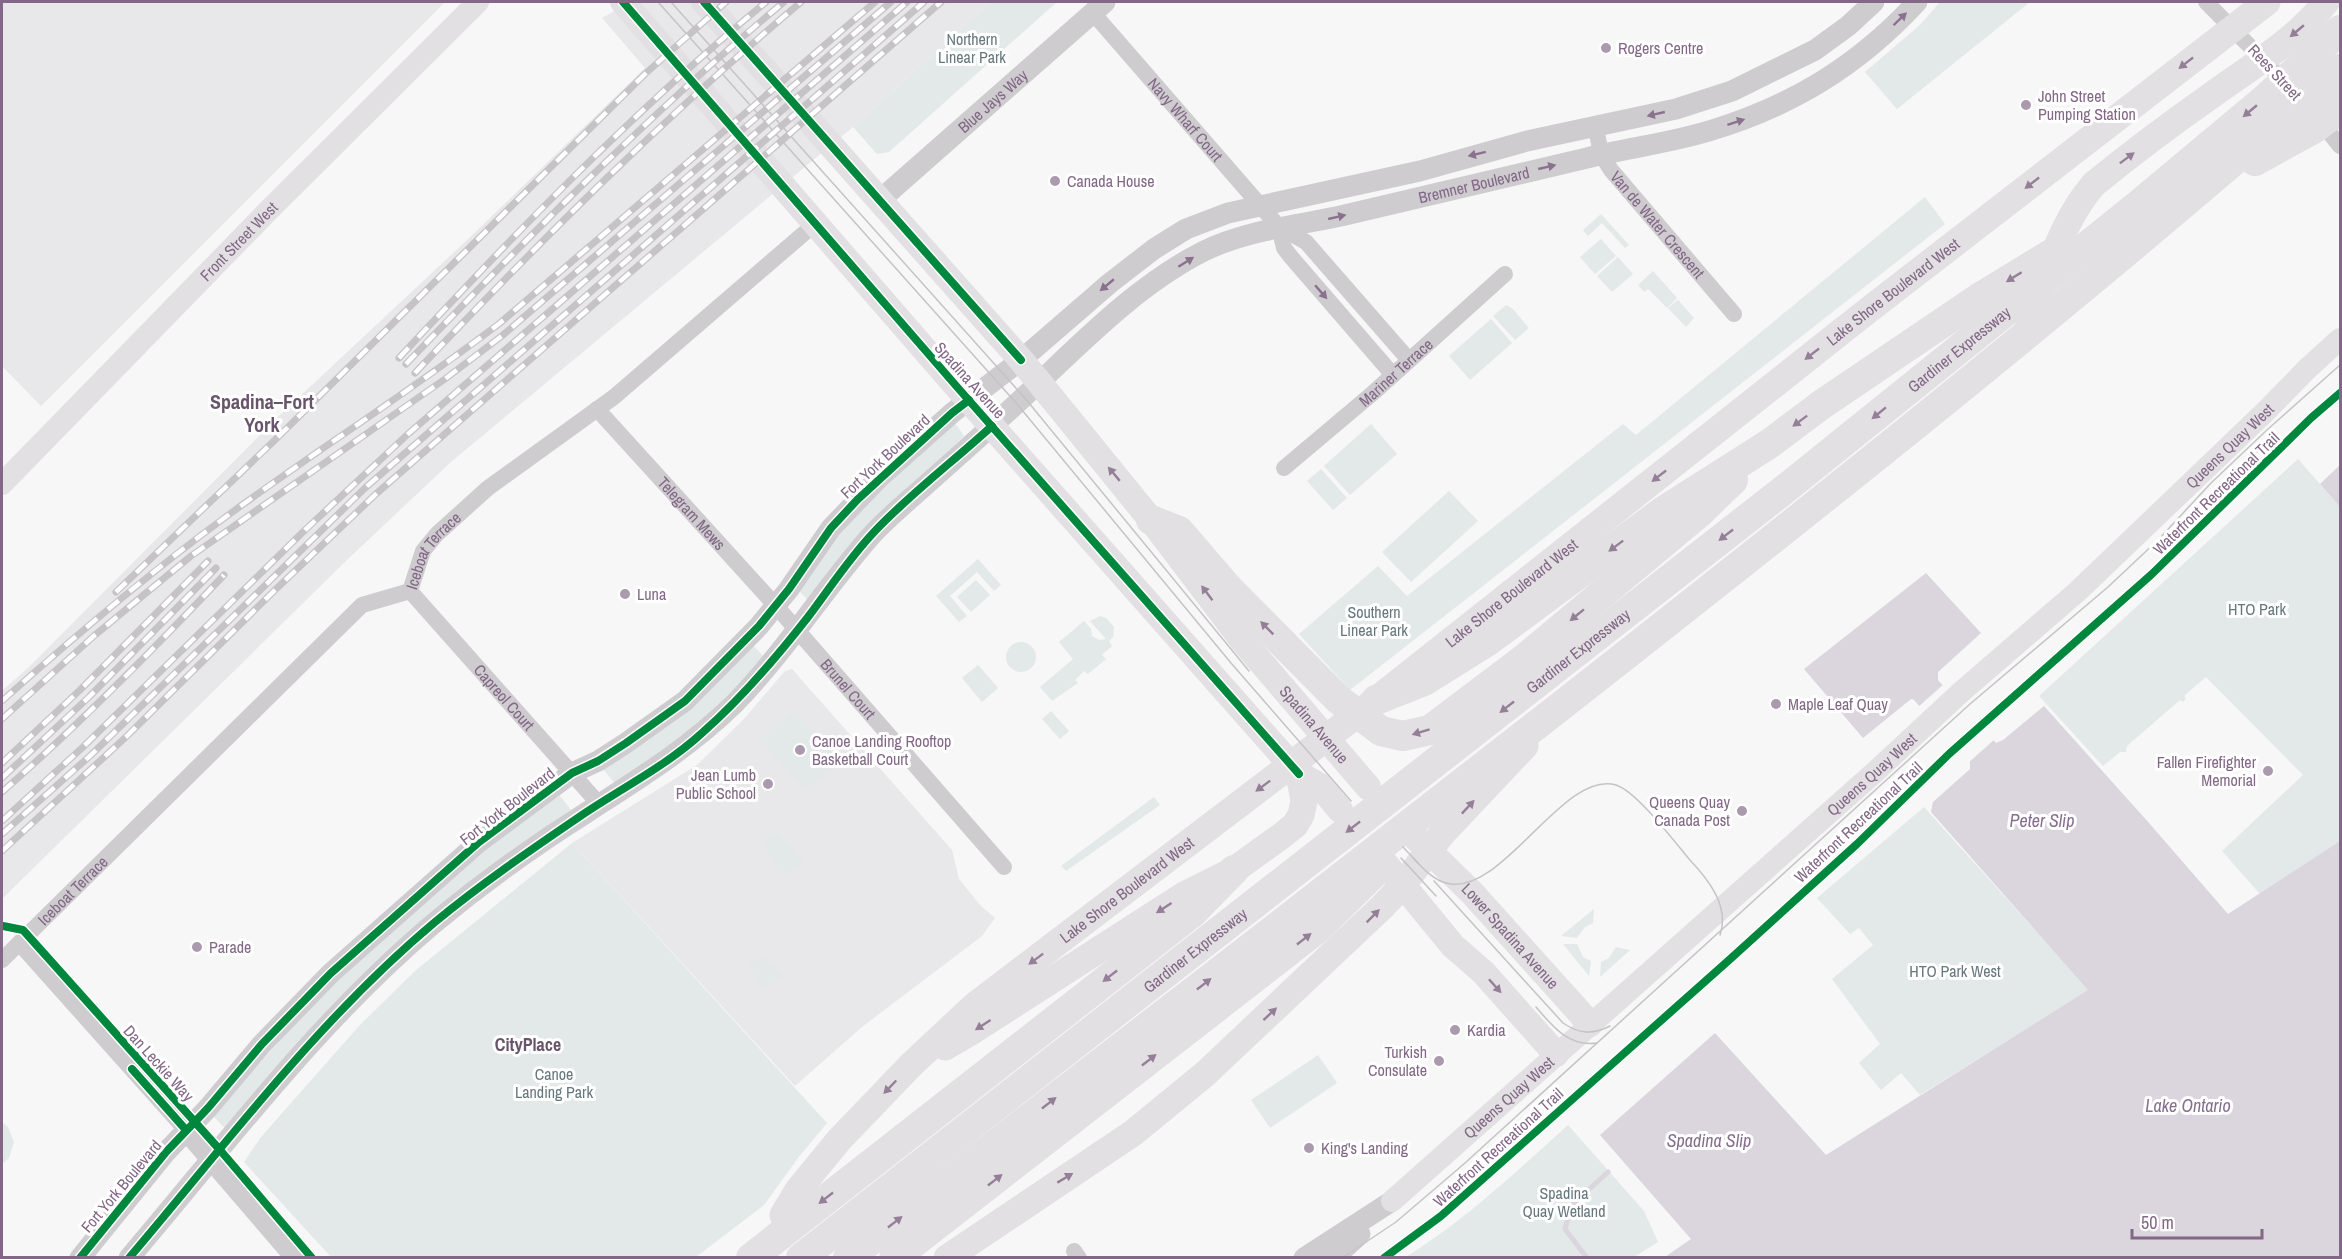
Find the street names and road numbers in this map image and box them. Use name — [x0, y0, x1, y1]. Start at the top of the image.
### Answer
street label: Rees Street — [2243, 39, 2307, 105]
street label: Blue Jays Way — [953, 64, 1033, 138]
street label: Navy Wharf Court — [1143, 73, 1228, 166]
street label: Bremner Boulevard — [1416, 161, 1531, 208]
street label: Van de Water Crescent — [1605, 166, 1710, 283]
street label: Front Street West — [195, 196, 283, 286]
street label: Lake Shore Boulevard West — [1822, 233, 1964, 350]
street label: Gardiner Expressway — [1903, 301, 2015, 397]
street label: Mariner Terrace — [1354, 333, 1437, 411]
street label: Spadina Avenue — [930, 337, 1010, 423]
street label: Queens Quay West — [2181, 398, 2279, 493]
street label: Fort York Boulevard — [836, 409, 934, 503]
street label: Waterfront Recreational Trail — [2148, 427, 2284, 559]
street label: Telegram Mews — [653, 472, 731, 555]
street label: Iceboat Terrace — [400, 507, 465, 592]
street label: Lake Shore Boulevard West — [1441, 533, 1582, 652]
street label: Gardiner Expressway — [1521, 603, 1635, 698]
street label: Brunel Court — [816, 654, 881, 724]
street label: Capreol Court — [469, 659, 540, 735]
street label: Spadina Avenue — [1275, 681, 1354, 768]
street label: Queens Quay West — [1822, 728, 1922, 821]
street label: Waterfront Recreational Trail — [1789, 757, 1927, 887]
street label: Fort York Boulevard — [455, 762, 559, 850]
street label: Lake Shore Boulevard West — [1055, 831, 1199, 948]
street label: Iceboat Terrace — [33, 851, 112, 930]
street label: Lower Spadina Avenue — [1457, 878, 1564, 993]
street label: Gardiner Expressway — [1138, 902, 1252, 998]
street label: Dan Leckie Way — [119, 1020, 200, 1106]
street label: Queens Quay West — [1459, 1051, 1559, 1144]
street label: Waterfront Recreational Trail — [1428, 1083, 1568, 1211]
street label: Fort York Boulevard — [76, 1135, 166, 1237]

